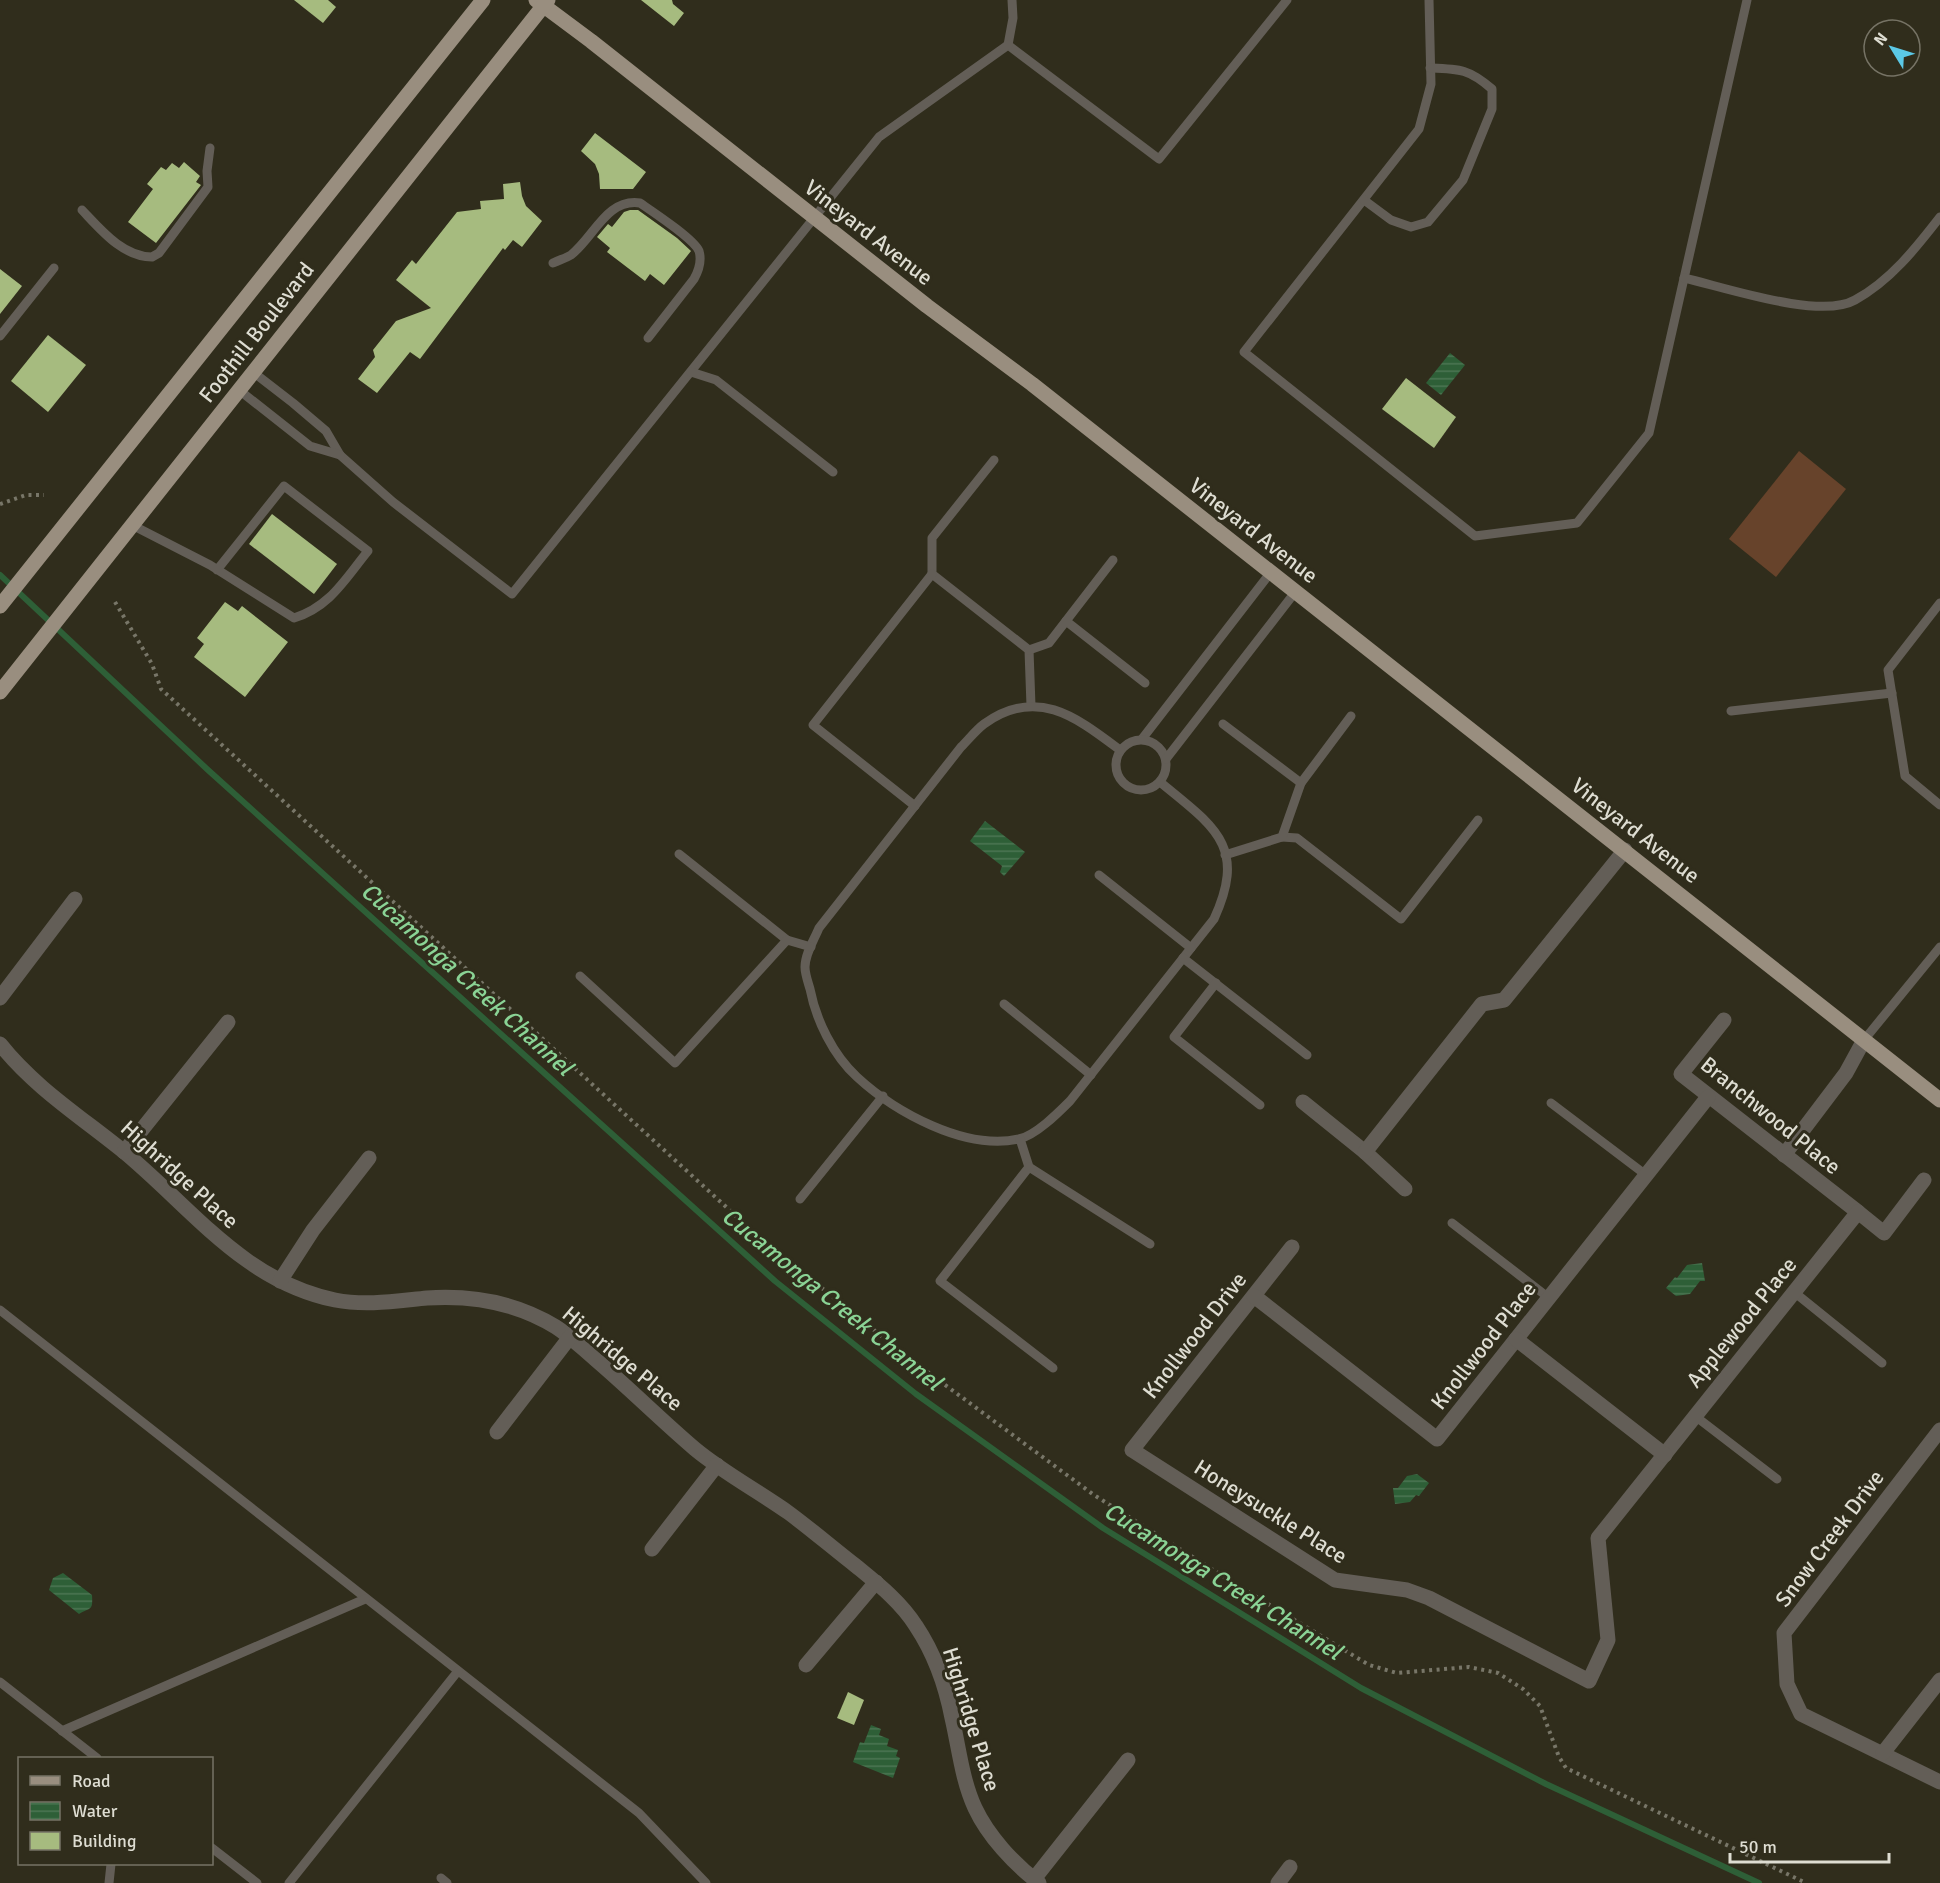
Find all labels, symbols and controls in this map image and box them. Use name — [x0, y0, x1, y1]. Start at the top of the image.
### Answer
north arrow — [1862, 18, 1922, 78]
text: N — [1870, 29, 1892, 50]
street label: Vineyard Avenue — [799, 174, 938, 291]
street label: Foothill Boulevard — [193, 257, 320, 408]
street label: Vineyard Avenue — [1184, 472, 1323, 589]
street label: Vineyard Avenue — [1566, 772, 1705, 889]
water label: Cucamonga Creek Channel — [355, 876, 581, 1083]
street label: Branchwood Place — [1695, 1051, 1846, 1180]
street label: Highridge Place — [115, 1114, 244, 1234]
water label: Cucamonga Creek Channel — [716, 1201, 950, 1398]
street label: Applewood Place — [1681, 1252, 1802, 1393]
street label: Knollwood Drive — [1137, 1267, 1252, 1404]
street label: Knollwood Place — [1425, 1276, 1542, 1415]
street label: Highridge Place — [557, 1300, 689, 1417]
street label: Honeysuckle Place — [1189, 1454, 1352, 1569]
street label: Snow Creek Drive — [1769, 1465, 1890, 1612]
water label: Cucamonga Creek Channel — [1098, 1495, 1349, 1668]
street label: Highridge Place — [937, 1644, 1006, 1794]
legend — [18, 1757, 213, 1865]
text: Road — [72, 1770, 111, 1792]
text: Water — [72, 1800, 118, 1822]
scale bar — [1730, 1826, 1889, 1864]
text: Building — [72, 1830, 136, 1852]
text: 50 m — [1739, 1836, 1777, 1858]

